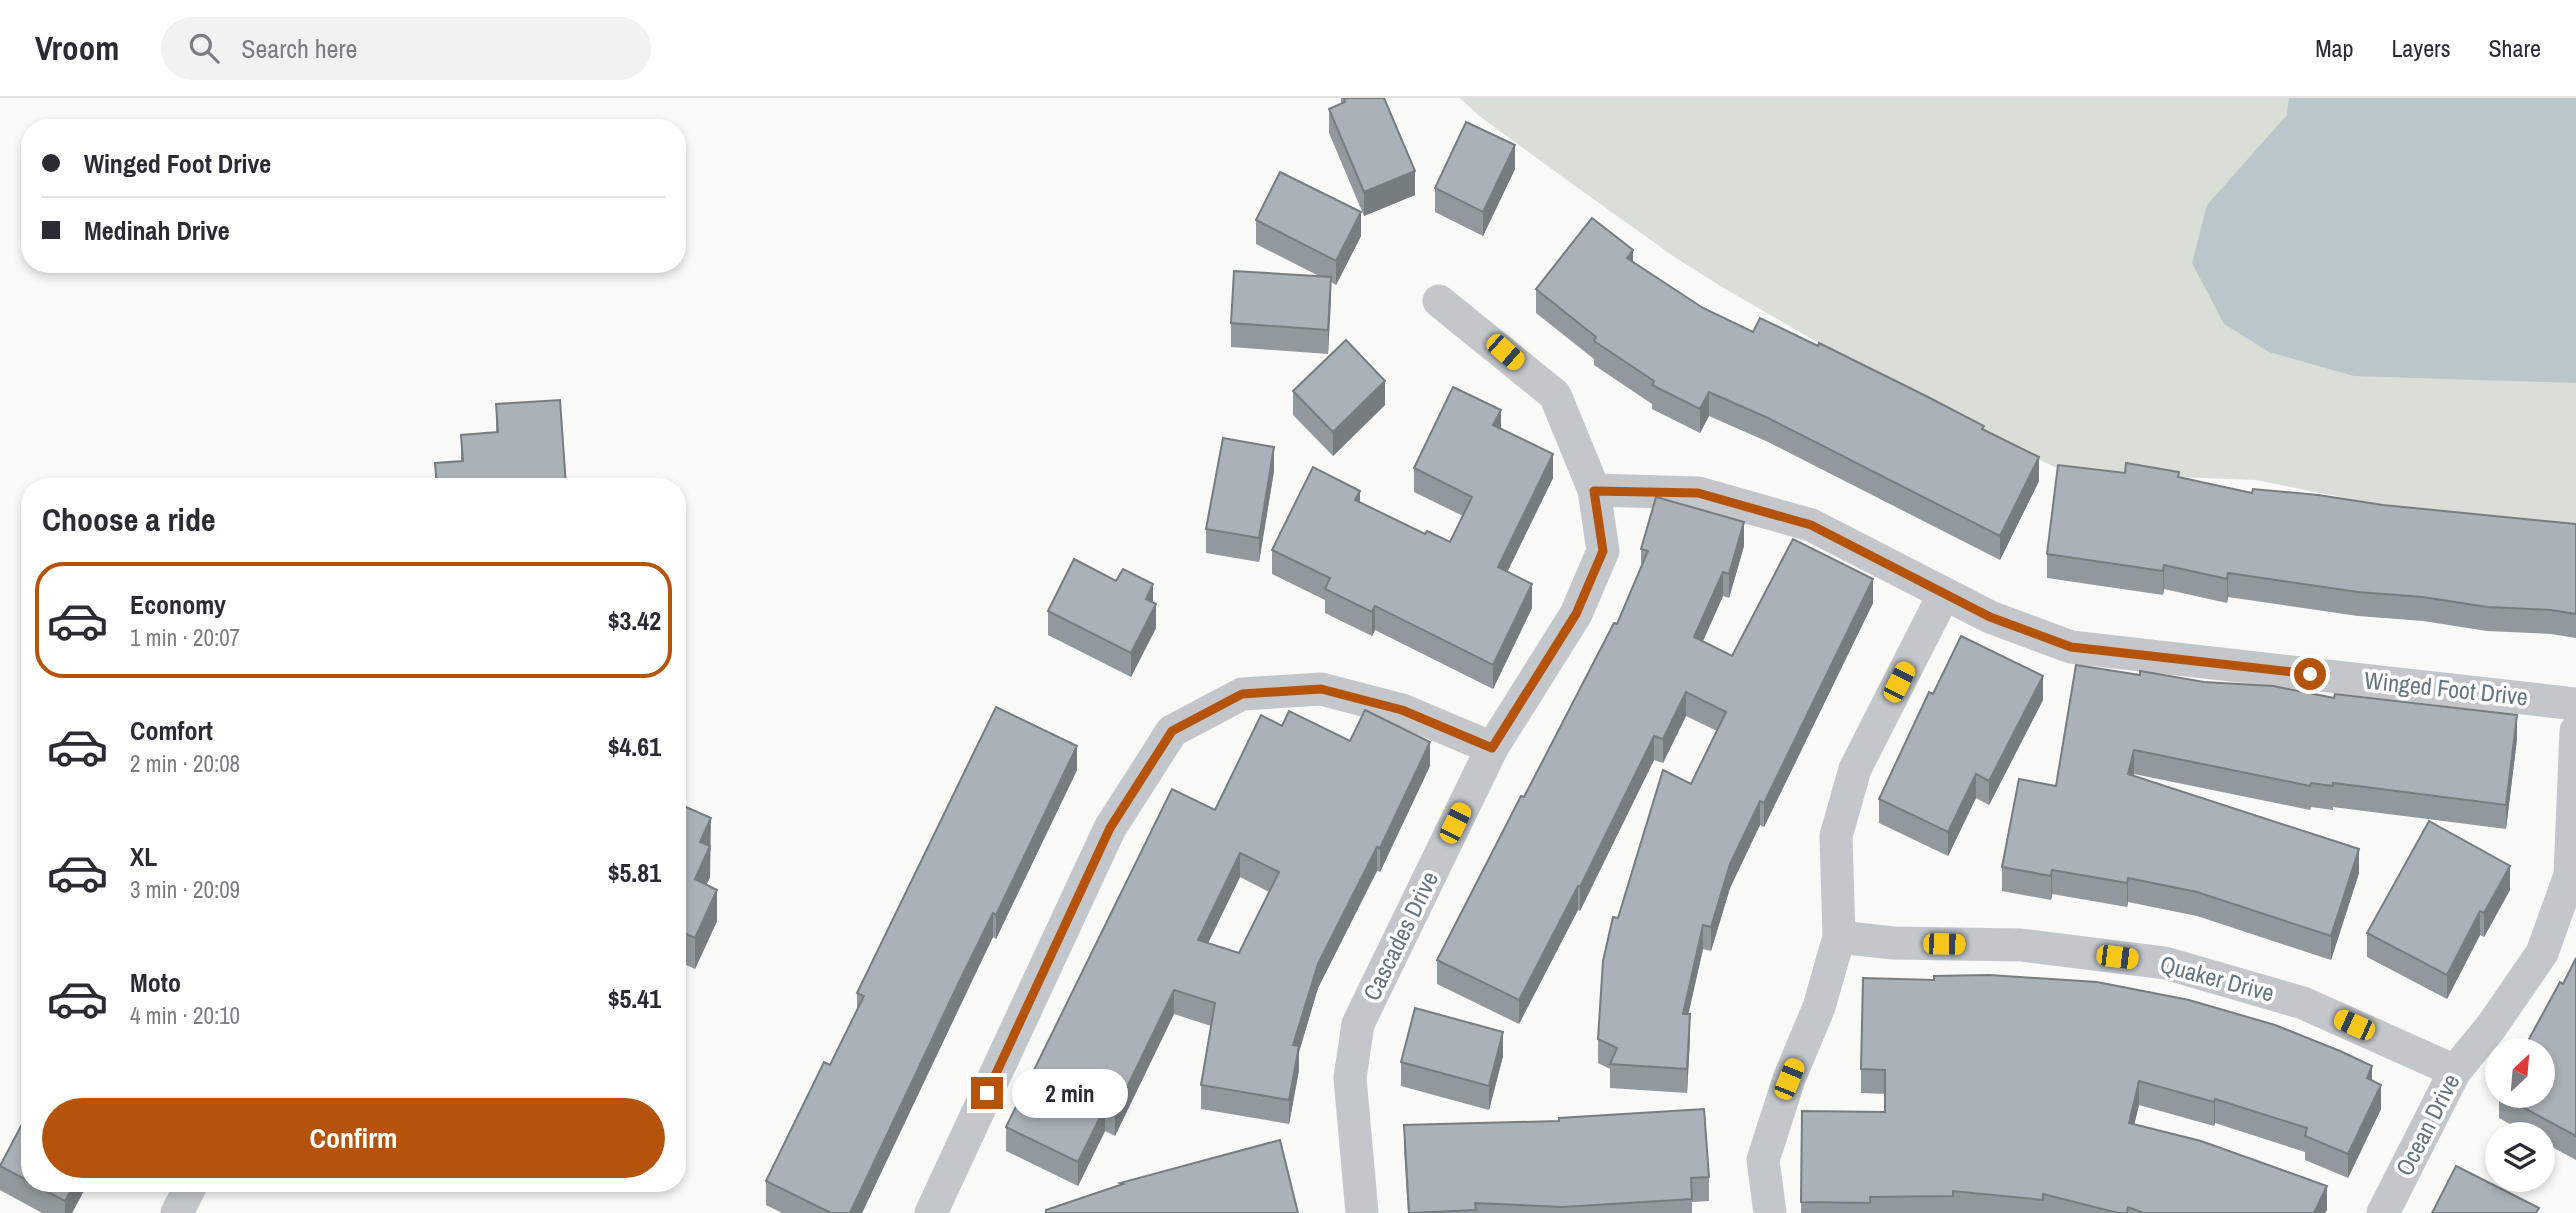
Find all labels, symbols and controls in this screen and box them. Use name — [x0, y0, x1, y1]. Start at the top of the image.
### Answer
search box — [161, 17, 651, 80]
text: Vroom — [35, 26, 119, 70]
icon: search — [185, 29, 223, 67]
text: Search here — [241, 31, 357, 66]
text: Map — [2315, 32, 2353, 64]
text: Layers — [2391, 32, 2450, 64]
text: Share — [2488, 32, 2541, 64]
text: Winged Foot Drive — [84, 146, 271, 181]
text: Medinah Drive — [84, 213, 230, 248]
car — [1483, 330, 1528, 374]
text: Choose a ride — [42, 498, 216, 541]
text: Economy — [130, 587, 226, 622]
icon: car — [46, 589, 109, 652]
text: $3.42 — [608, 603, 661, 638]
text: 1 min · 20:07 — [130, 622, 240, 653]
route start — [2294, 658, 2326, 690]
car — [1881, 659, 1918, 705]
street label: Winged Foot Drive — [2363, 664, 2529, 713]
text: Comfort — [130, 713, 213, 748]
icon: car — [46, 715, 109, 778]
text: $4.61 — [608, 729, 661, 764]
text: 2 min · 20:08 — [130, 748, 240, 779]
car — [1437, 800, 1474, 846]
text: XL — [130, 839, 157, 874]
icon: car — [46, 841, 109, 904]
text: $5.81 — [608, 855, 661, 890]
street label: Cascades Drive — [1355, 866, 1445, 1005]
text: 3 min · 20:09 — [130, 874, 240, 905]
car — [1923, 933, 1966, 955]
car — [2095, 944, 2140, 970]
street label: Quaker Drive — [2157, 947, 2278, 1009]
text: Moto — [130, 965, 181, 1000]
icon: car — [46, 967, 109, 1030]
text: $5.41 — [608, 981, 661, 1016]
text: 4 min · 20:10 — [130, 1000, 240, 1031]
car — [2331, 1007, 2378, 1043]
north arrow — [2485, 1038, 2555, 1108]
map controls — [2485, 1038, 2555, 1192]
car — [1772, 1056, 1807, 1102]
callout: 2 min — [1012, 1068, 1127, 1118]
street label: Ocean Drive — [2388, 1068, 2466, 1181]
route end — [971, 1077, 1003, 1109]
text: 2 min — [1045, 1078, 1095, 1109]
button: Confirm — [42, 1098, 665, 1178]
button: layers — [2485, 1122, 2555, 1192]

